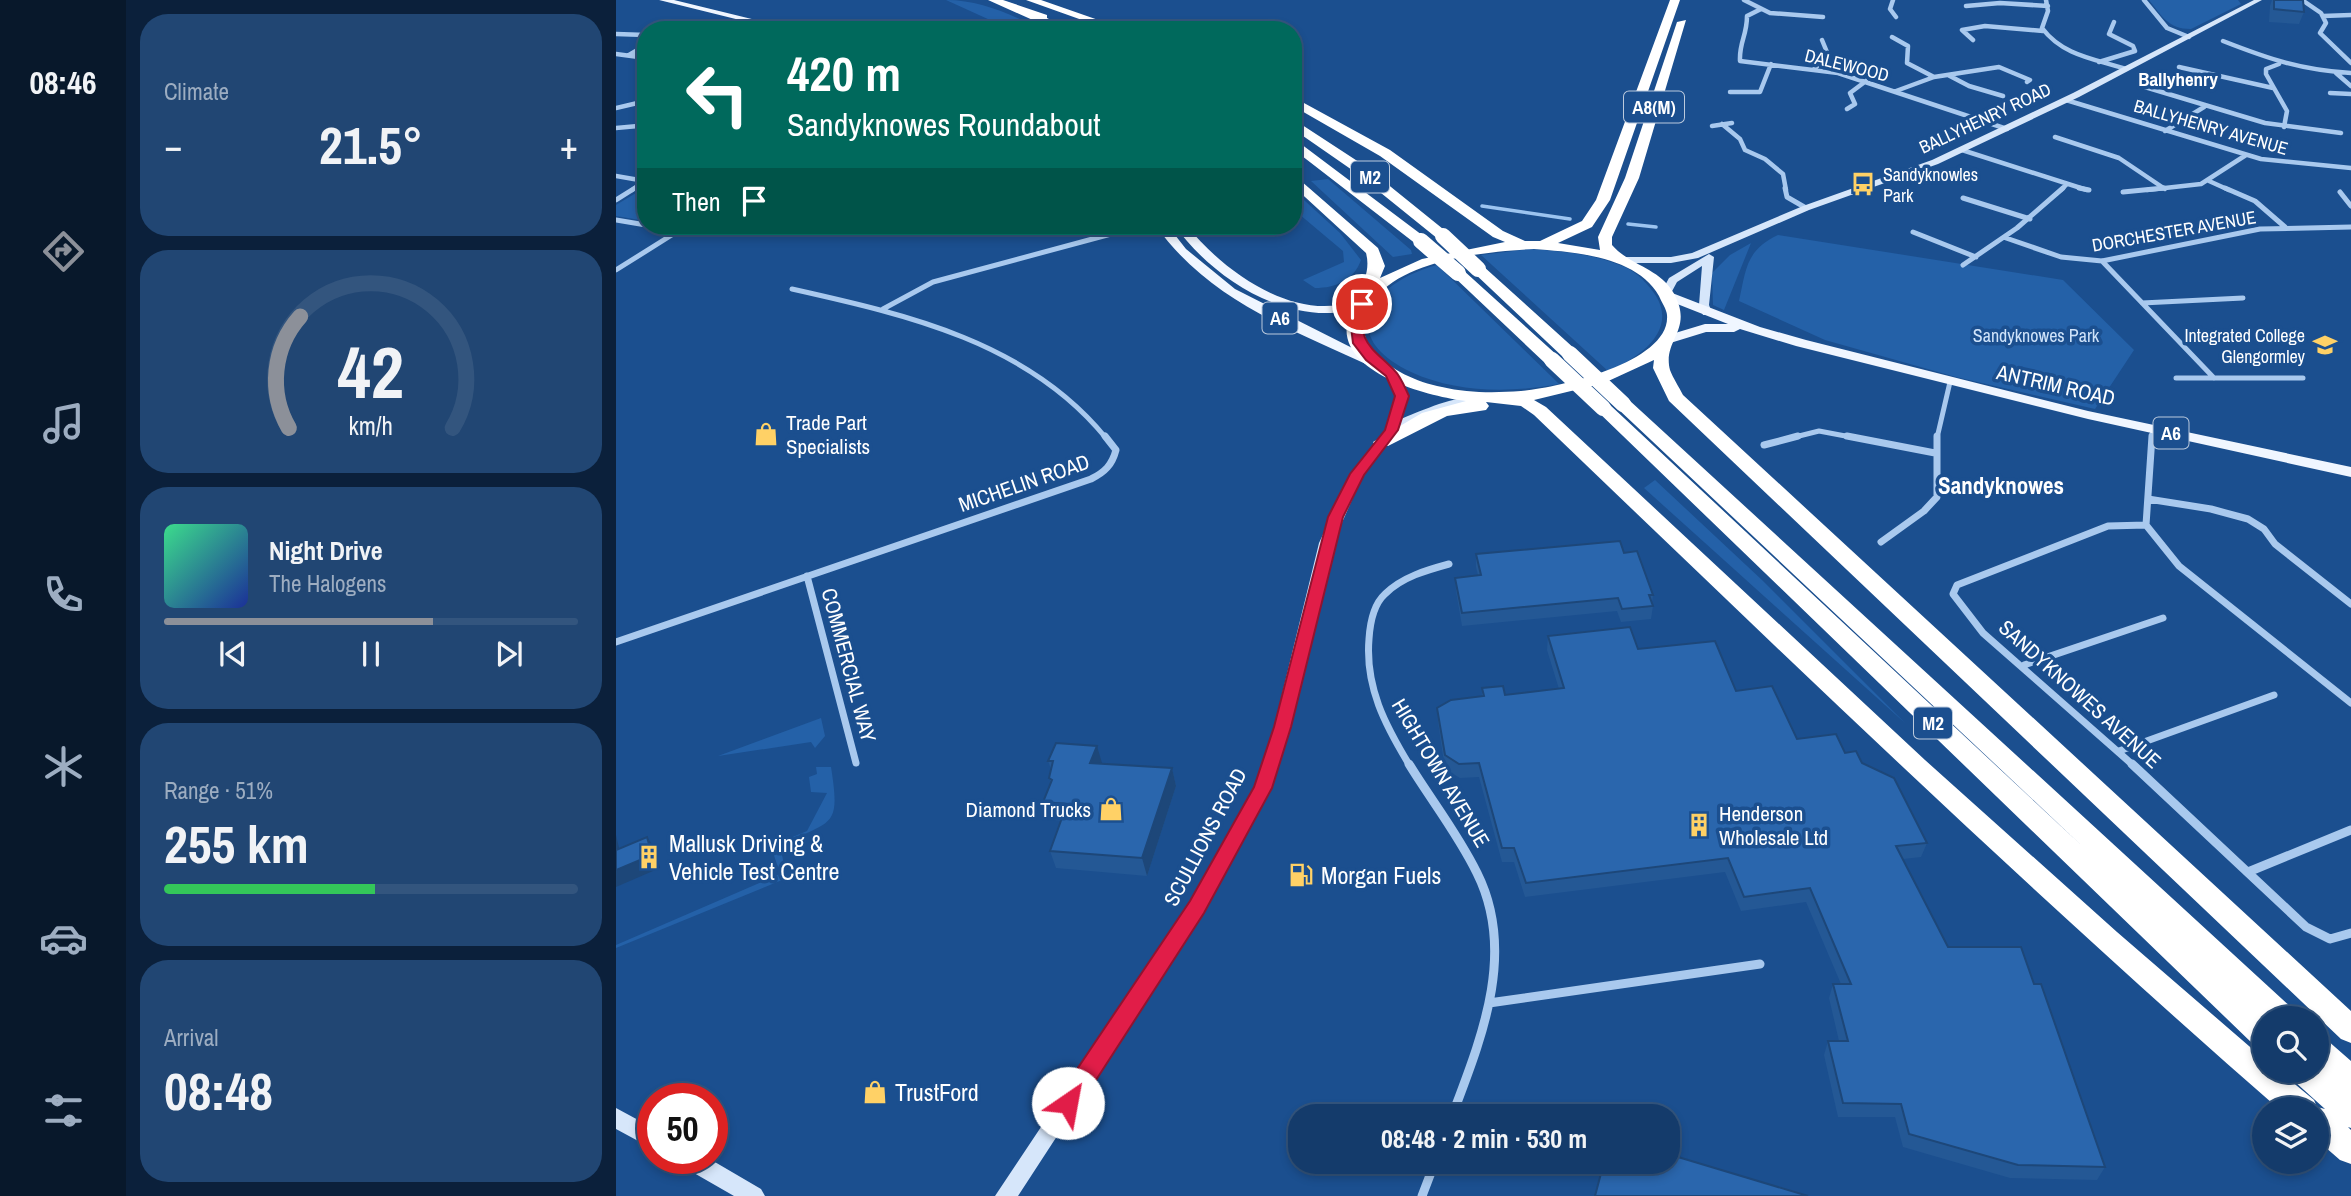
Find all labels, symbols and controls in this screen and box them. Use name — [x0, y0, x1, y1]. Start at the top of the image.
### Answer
text: 420 m — [787, 40, 901, 106]
street label: DALEWOOD — [1802, 42, 1892, 88]
icon: left — [672, 49, 763, 140]
text: 08:46 — [29, 61, 97, 104]
district label: Ballyhenry — [2138, 66, 2218, 92]
text: Climate — [164, 76, 229, 107]
street label: BALLYHENRY ROAD — [1915, 77, 2055, 159]
road number: A8(M) — [1624, 92, 1684, 122]
street label: BALLYHENRY AVENUE — [2131, 93, 2291, 161]
text: Sandyknowes Roundabout — [787, 103, 1101, 146]
text: 21.5° — [319, 110, 423, 180]
text: − — [164, 120, 182, 171]
text: + — [560, 120, 578, 171]
road number: M2 — [1351, 162, 1389, 192]
place label: Sandyknowles Park — [1883, 162, 1978, 208]
bus stop icon: Sandyknowles Park — [1849, 170, 1877, 198]
icon: arrive — [735, 182, 773, 220]
text: Then — [672, 184, 721, 219]
street label: DORCHESTER AVENUE — [2090, 204, 2258, 258]
icon: directions — [39, 227, 88, 276]
pin — [1332, 274, 1392, 334]
icon: arrive — [1343, 285, 1381, 323]
road number: A6 — [1262, 302, 1298, 334]
text: 42 — [338, 323, 404, 421]
park label: Sandyknowes Park — [1973, 323, 2100, 348]
place label: Integrated College Glengormley — [2184, 323, 2306, 369]
school or university icon: Integrated College Glengormley — [2311, 331, 2339, 359]
street label: ANTRIM ROAD — [1993, 357, 2118, 413]
icon: music — [39, 399, 88, 448]
text: km/h — [349, 408, 393, 442]
place label: Trade Part Specialists — [786, 408, 870, 461]
road number: A6 — [2154, 418, 2188, 448]
shop icon: Trade Part Specialists — [752, 420, 780, 448]
street label: MICHELIN ROAD — [955, 447, 1093, 519]
district label: Sandyknowes — [1938, 470, 2064, 501]
text: Night Drive — [269, 533, 383, 568]
text: The Halogens — [269, 568, 386, 599]
icon: phone — [39, 570, 88, 619]
street label: COMMERCIAL WAY — [815, 585, 884, 746]
street label: SANDYKNOWES AVENUE — [1993, 613, 2167, 775]
icon: previous — [214, 635, 252, 673]
icon: pause — [352, 635, 390, 673]
icon: next — [490, 635, 528, 673]
street label: HIGHTOWN AVENUE — [1385, 693, 1497, 853]
road number: M2 — [1914, 708, 1952, 738]
icon: climate — [39, 742, 88, 791]
street label: SCULLIONS ROAD — [1156, 763, 1254, 911]
text: Range · 51% — [164, 775, 273, 806]
place label: Diamond Trucks — [966, 795, 1091, 824]
shop icon: Diamond Trucks — [1097, 795, 1125, 823]
place label: Henderson Wholesale Ltd — [1719, 799, 1828, 852]
text: 255 km — [164, 809, 309, 879]
building icon: Henderson Wholesale Ltd — [1685, 811, 1713, 839]
place label: Mallusk Driving & Vehicle Test Centre — [669, 827, 839, 887]
building icon: Mallusk Driving & Vehicle Test Centre — [635, 843, 663, 871]
place label: Morgan Fuels — [1321, 859, 1441, 891]
fuel station icon: Morgan Fuels — [1287, 861, 1315, 889]
icon: car — [39, 914, 88, 963]
map controls — [2252, 1006, 2329, 1174]
button: search — [2252, 1006, 2329, 1083]
text: Arrival — [164, 1022, 219, 1053]
text: 08:48 — [164, 1056, 273, 1126]
position arrow — [1031, 1066, 1105, 1140]
place label: TrustFord — [895, 1076, 979, 1108]
shop icon: TrustFord — [861, 1078, 889, 1106]
speed limit sign: 50 — [637, 1083, 728, 1174]
icon: filters — [39, 1086, 88, 1135]
button: layers — [2252, 1097, 2329, 1174]
text: 08:48 · 2 min · 530 m — [1381, 1121, 1587, 1156]

